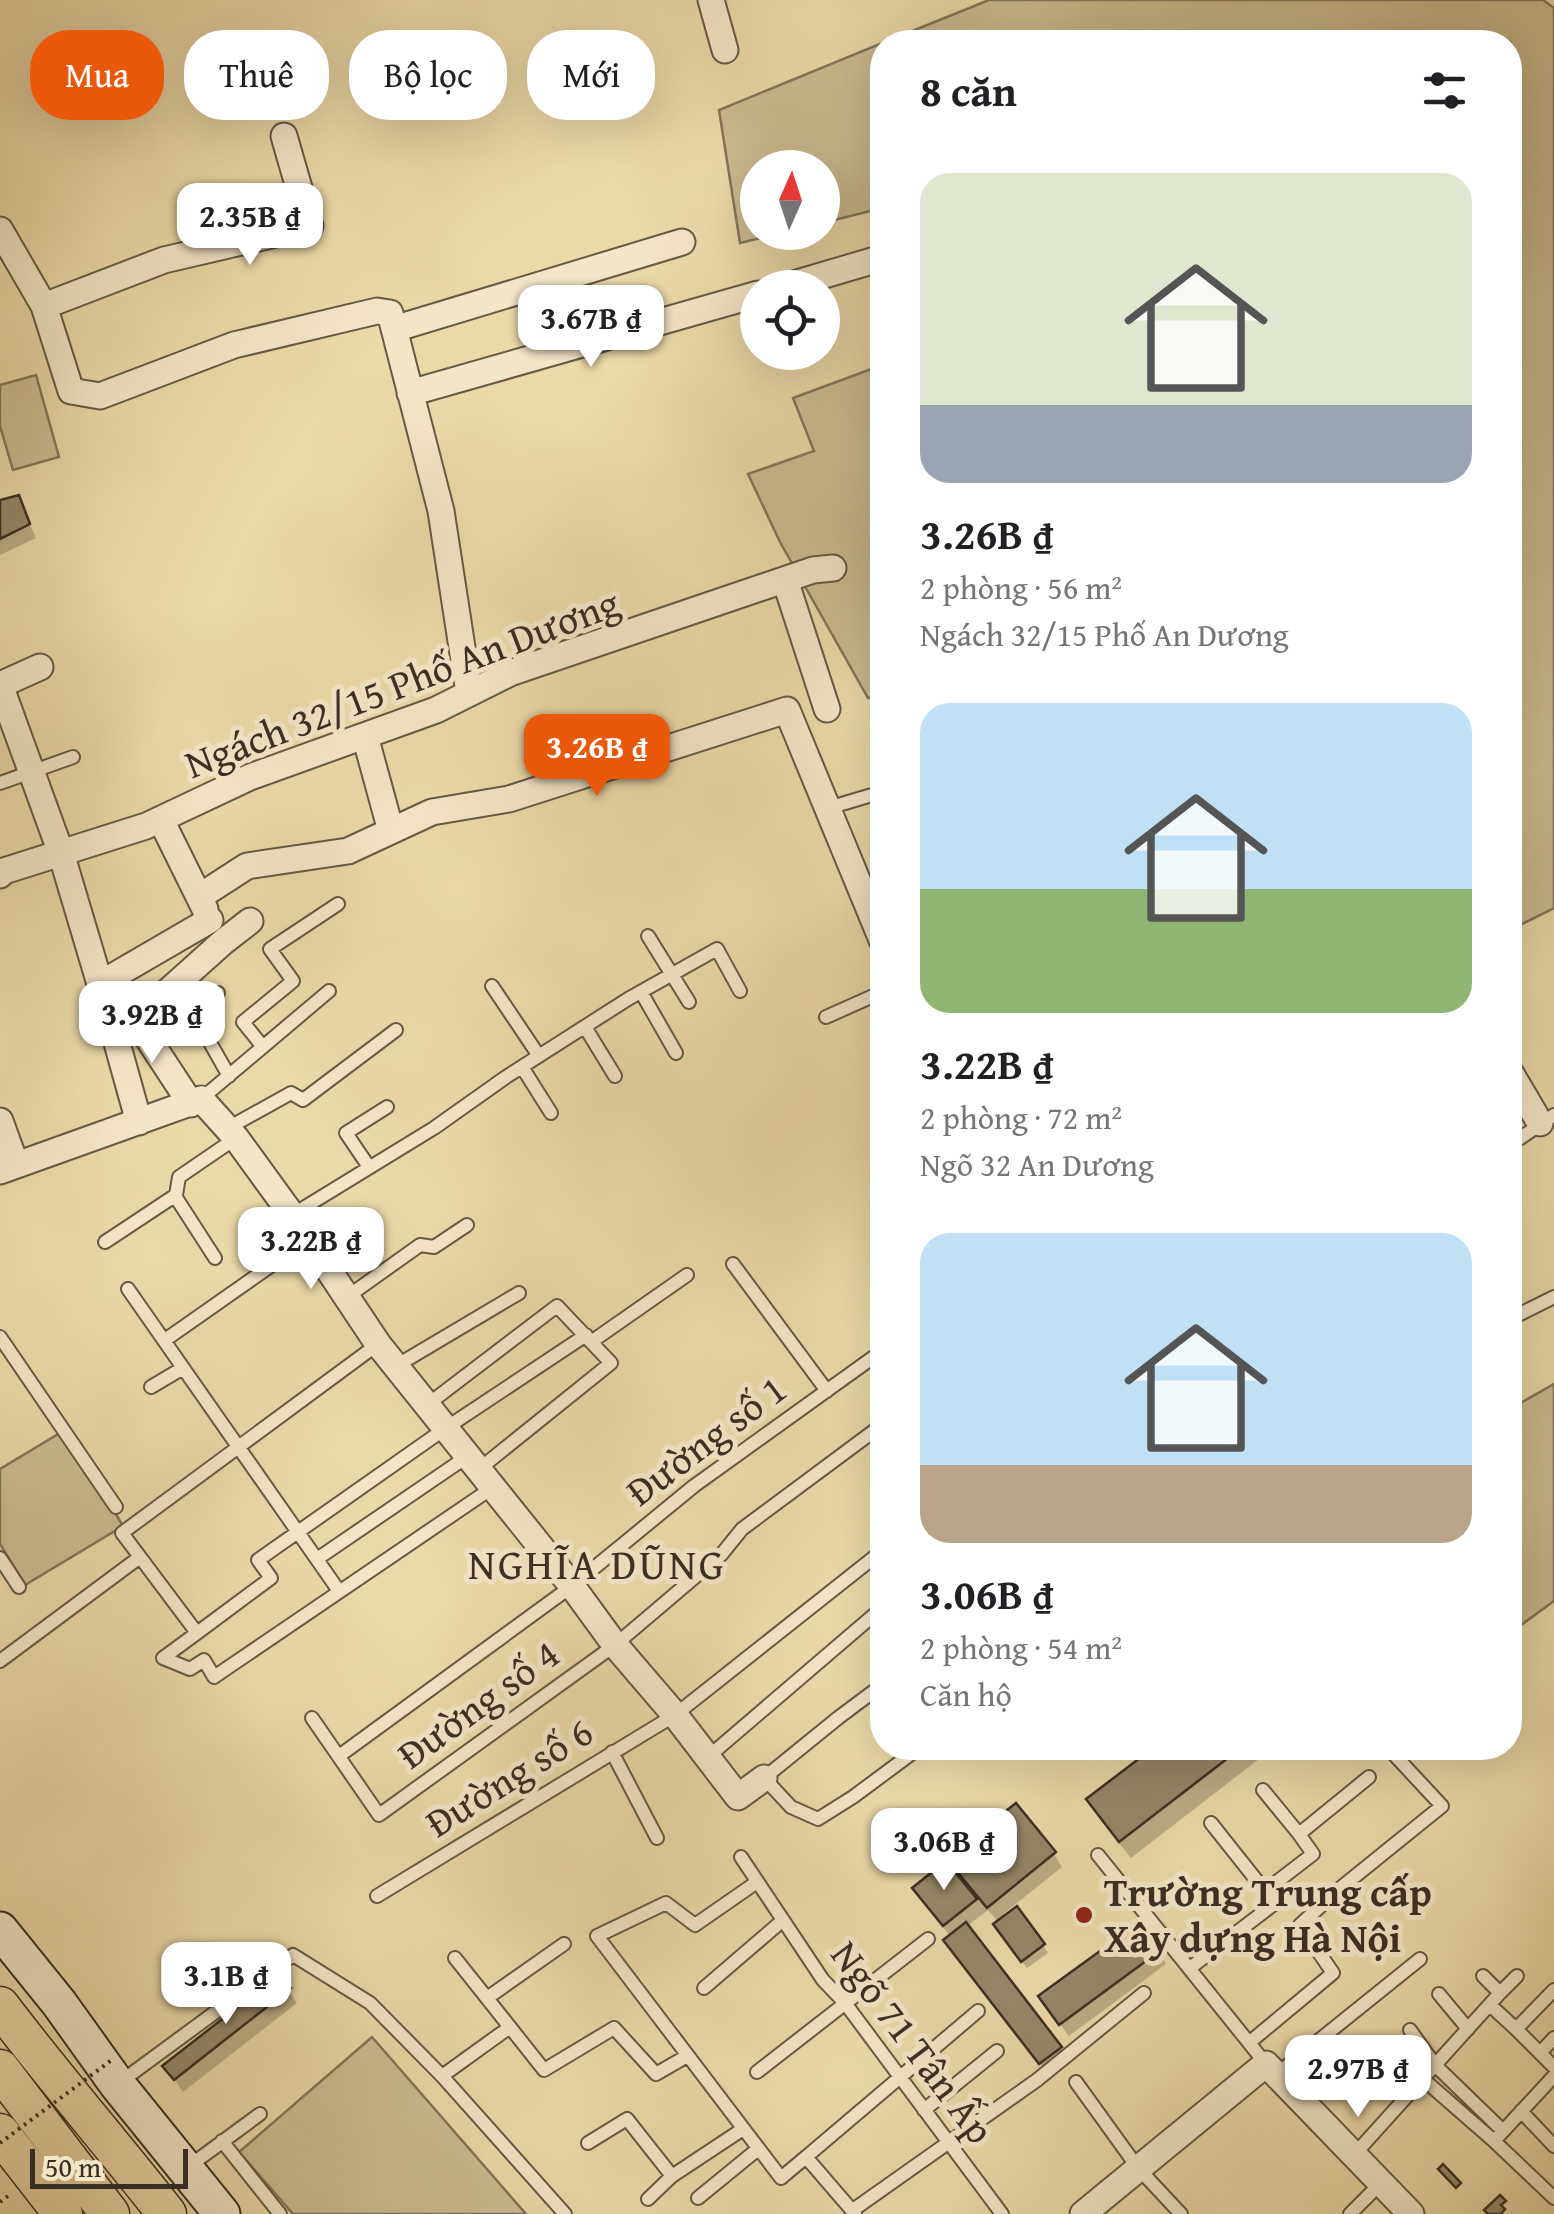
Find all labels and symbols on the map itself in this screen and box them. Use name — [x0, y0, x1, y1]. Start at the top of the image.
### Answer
north arrow — [740, 150, 840, 250]
pin: 2.35B ₫ — [158, 183, 342, 268]
pin: 3.67B ₫ — [499, 285, 683, 370]
street label: Ngách 32/15 Phố An Dương — [176, 572, 628, 793]
pin: 3.26B ₫ — [505, 714, 689, 799]
pin: 3.92B ₫ — [60, 981, 244, 1066]
pin: 3.22B ₫ — [219, 1207, 403, 1292]
street label: Đường số 1 — [613, 1360, 798, 1520]
district label: NGHĨA DŨNG — [468, 1533, 726, 1594]
street label: Đường số 4 — [385, 1625, 571, 1783]
street label: Đường số 6 — [414, 1702, 604, 1851]
pin: 3.06B ₫ — [852, 1808, 1036, 1893]
place label: Trường Trung cấp Xây dựng Hà Nội — [1104, 1862, 1432, 1967]
marker: Trường Trung cấp Xây dựng Hà Nội — [1073, 1904, 1095, 1926]
street label: Ngõ 71 Tân Ấp — [817, 1928, 1009, 2156]
pin: 3.1B ₫ — [145, 1942, 307, 2027]
pin: 2.97B ₫ — [1266, 2035, 1450, 2120]
scale bar — [30, 2144, 188, 2188]

